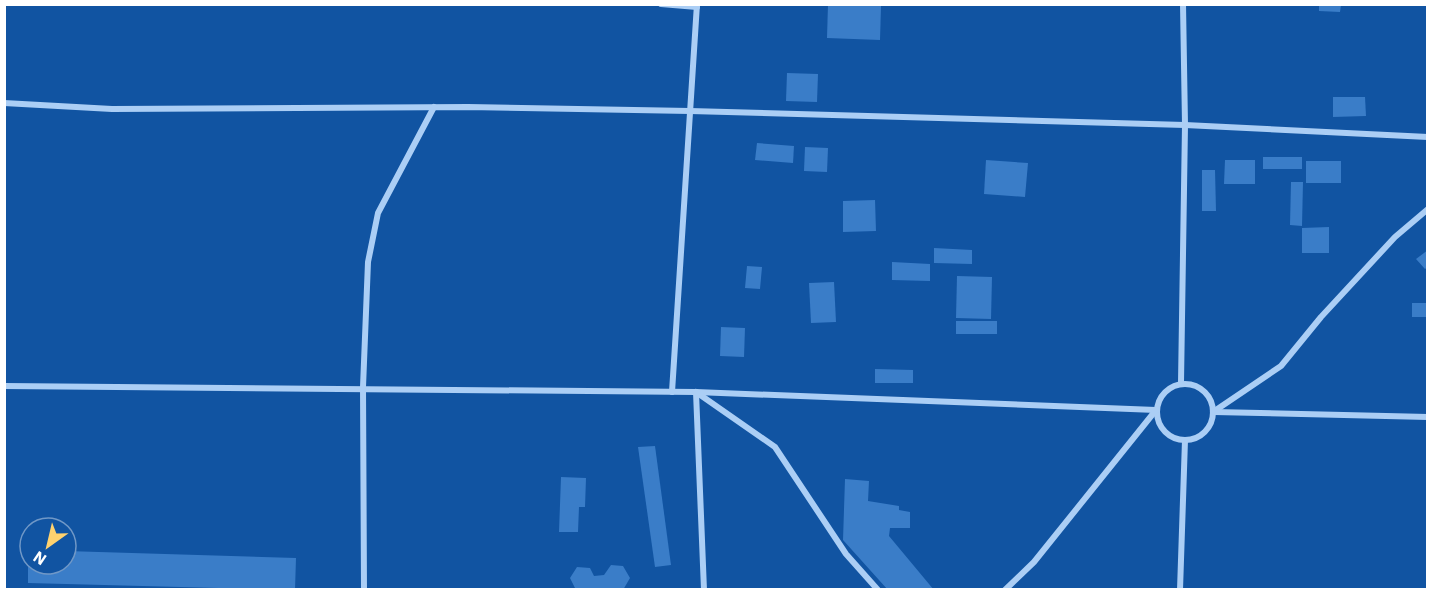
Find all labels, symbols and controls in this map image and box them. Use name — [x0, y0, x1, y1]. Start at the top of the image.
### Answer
north arrow — [18, 516, 78, 576]
text: N — [29, 547, 50, 570]

